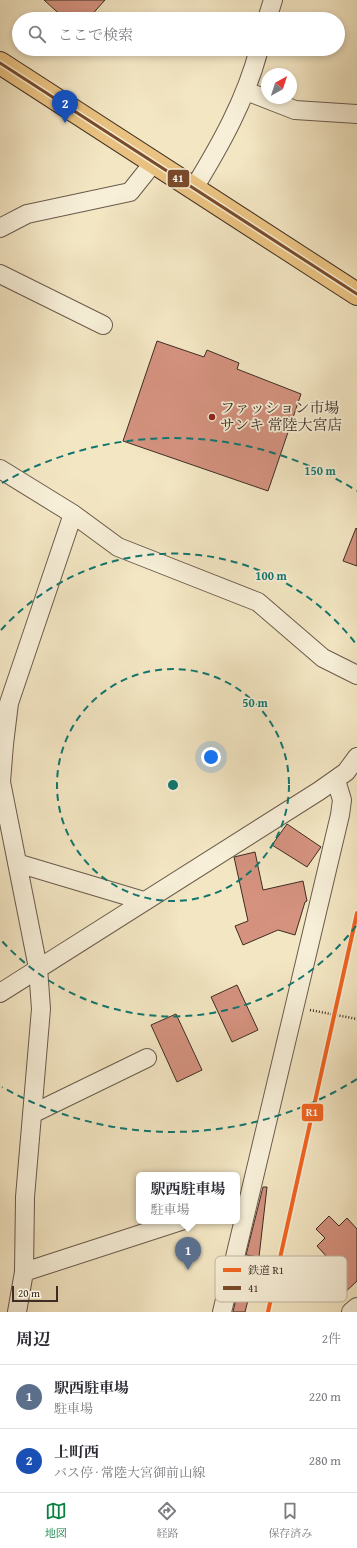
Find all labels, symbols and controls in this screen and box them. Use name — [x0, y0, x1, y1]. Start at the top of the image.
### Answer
search box — [12, 12, 345, 56]
icon: search — [26, 23, 48, 45]
text: ここで検索 — [58, 24, 133, 45]
north arrow — [261, 68, 297, 104]
pin: 2 — [52, 90, 78, 123]
line badge: 41 — [167, 169, 190, 188]
text: 41 — [172, 170, 184, 186]
place label: ファッション市場 サンキ 常陸大宮店 — [220, 397, 343, 435]
marker: ファッション市場 サンキ 常陸大宮店 — [207, 412, 217, 422]
text: 150 m — [304, 462, 337, 479]
text: 100 m — [255, 567, 288, 584]
text: 50 m — [242, 694, 268, 711]
your location — [201, 747, 221, 767]
centre of rings — [166, 778, 180, 792]
line badge: R1 — [301, 1103, 324, 1122]
text: R1 — [306, 1104, 319, 1120]
popup — [136, 1172, 240, 1224]
text: 駅西駐車場 — [150, 1178, 226, 1199]
text: 駐車場 — [150, 1200, 190, 1219]
pin: 1 — [175, 1237, 201, 1270]
legend — [215, 1256, 347, 1302]
text: 鉄道 R1 — [248, 1262, 284, 1278]
text: 41 — [248, 1280, 259, 1296]
scale bar — [12, 1284, 58, 1303]
text: 20 m — [18, 1285, 40, 1301]
text: 周辺 — [16, 1326, 50, 1351]
text: 2件 — [322, 1329, 341, 1348]
text: 駅西駐車場 — [54, 1377, 129, 1398]
text: 1 — [26, 1387, 32, 1406]
text: 220 m — [309, 1387, 341, 1406]
text: 駐車場 — [54, 1399, 93, 1418]
text: 上町西 — [54, 1441, 99, 1462]
text: 2 — [26, 1451, 32, 1470]
text: 280 m — [309, 1451, 341, 1470]
text: バス停 · 常陸大宮御前山線 — [54, 1463, 205, 1482]
tab: 地図 — [45, 1500, 67, 1541]
tab: 経路 — [156, 1500, 178, 1541]
tab: 保存済み — [268, 1500, 312, 1541]

